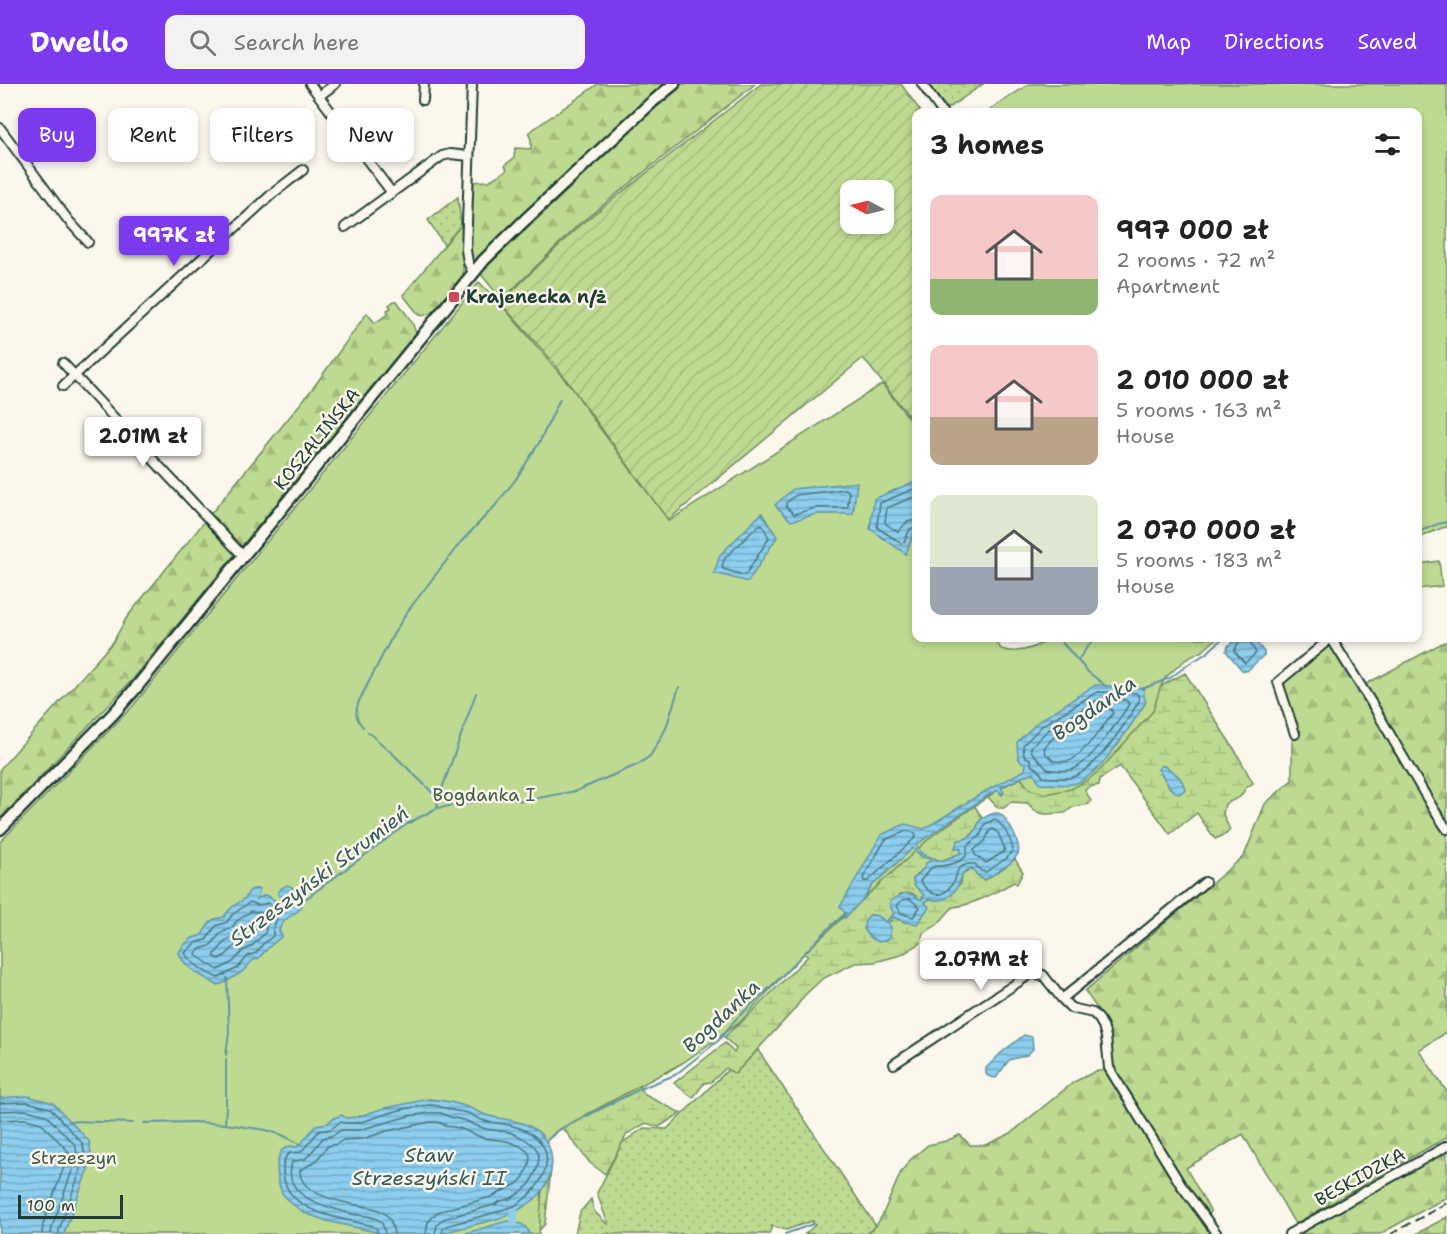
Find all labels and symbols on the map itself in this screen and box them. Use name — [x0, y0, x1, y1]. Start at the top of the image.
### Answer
north arrow — [840, 180, 894, 234]
pin: 997K zł — [119, 216, 229, 267]
place label: Krajenecka n/ż — [466, 285, 607, 309]
marker: Krajenecka n/ż — [447, 290, 461, 304]
street label: KOSZALIŃSKA — [269, 383, 365, 495]
pin: 2.01M zł — [81, 417, 205, 468]
water label: Bogdanka — [1047, 670, 1141, 746]
park label: Bogdanka I — [433, 783, 536, 807]
water label: Strzeszyński Strumień — [224, 800, 414, 952]
pin: 2.07M zł — [919, 940, 1043, 991]
water label: Bogdanka — [677, 973, 765, 1059]
water label: Staw Strzeszyński II — [352, 1142, 508, 1191]
street label: BESKIDZKA — [1310, 1142, 1410, 1212]
park label: Strzeszyn — [31, 1146, 117, 1170]
scale bar — [18, 1192, 123, 1220]

